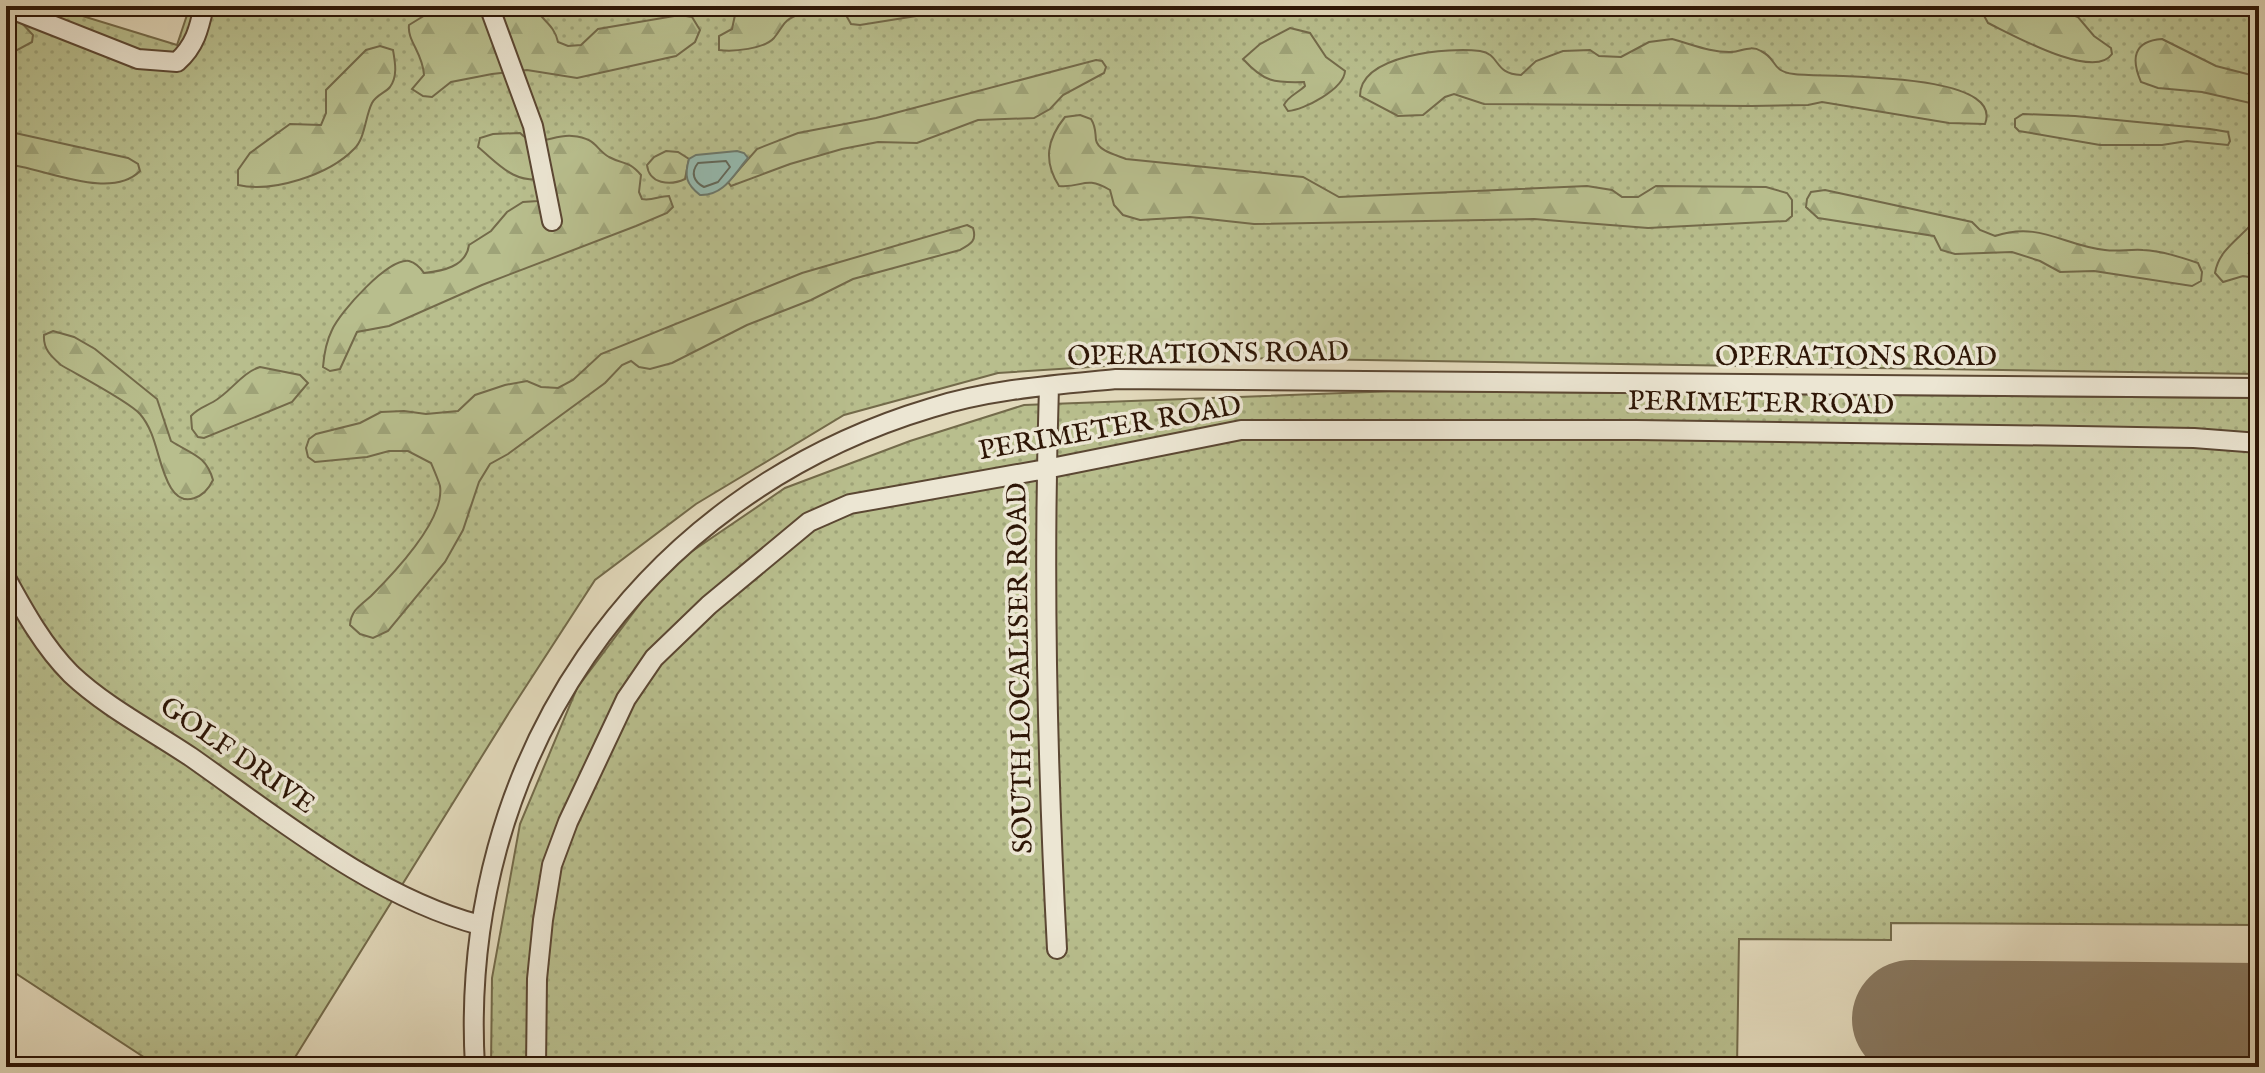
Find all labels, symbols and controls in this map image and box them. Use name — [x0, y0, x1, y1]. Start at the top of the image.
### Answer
street label: OPERATIONS ROAD — [1067, 335, 1349, 375]
street label: OPERATIONS ROAD — [1715, 340, 1997, 375]
street label: PERIMETER ROAD — [1628, 384, 1894, 424]
street label: PERIMETER ROAD — [976, 389, 1244, 469]
street label: SOUTH LOCALISER ROAD — [1000, 482, 1042, 854]
street label: GOLF DRIVE — [153, 690, 321, 822]

